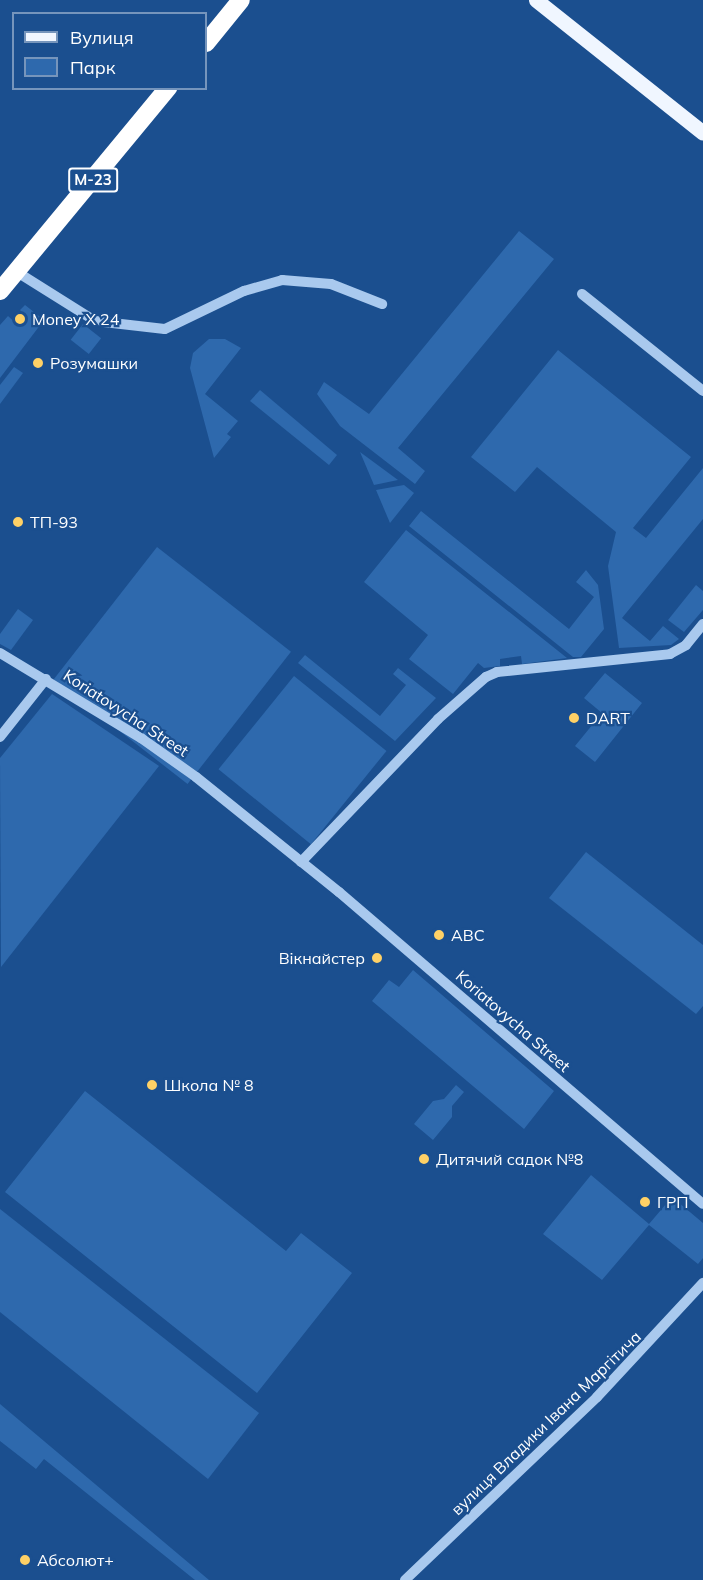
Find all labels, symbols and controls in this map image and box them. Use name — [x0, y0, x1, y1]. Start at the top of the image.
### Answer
legend — [12, 12, 207, 90]
text: Вулиця — [70, 26, 134, 49]
text: Парк — [70, 56, 115, 79]
road number: М-23 — [68, 168, 118, 192]
place label: Money X 24 — [32, 309, 119, 329]
marker: Money X 24 — [13, 312, 27, 326]
place label: Розумашки — [50, 353, 138, 373]
marker: Розумашки — [31, 356, 45, 370]
place label: ТП-93 — [30, 512, 78, 532]
marker: ТП-93 — [11, 515, 25, 529]
street label: Koriatovycha Street — [60, 665, 192, 761]
place label: DART — [586, 708, 630, 728]
marker: DART — [567, 711, 581, 725]
place label: ABC — [451, 925, 485, 945]
marker: ABC — [432, 928, 446, 942]
place label: Вікнайстер — [279, 948, 365, 968]
marker: Вікнайстер — [370, 951, 384, 965]
street label: Koriatovycha Street — [452, 966, 574, 1076]
place label: Школа № 8 — [164, 1075, 254, 1095]
marker: Школа № 8 — [145, 1078, 159, 1092]
place label: Дитячий садок №8 — [436, 1149, 583, 1169]
marker: Дитячий садок №8 — [417, 1152, 431, 1166]
place label: ГРП — [657, 1192, 689, 1212]
marker: ГРП — [638, 1195, 652, 1209]
street label: вулиця Владики Івана Маргітича — [447, 1327, 645, 1519]
place label: Абсолют+ — [37, 1550, 114, 1570]
marker: Абсолют+ — [18, 1553, 32, 1567]

